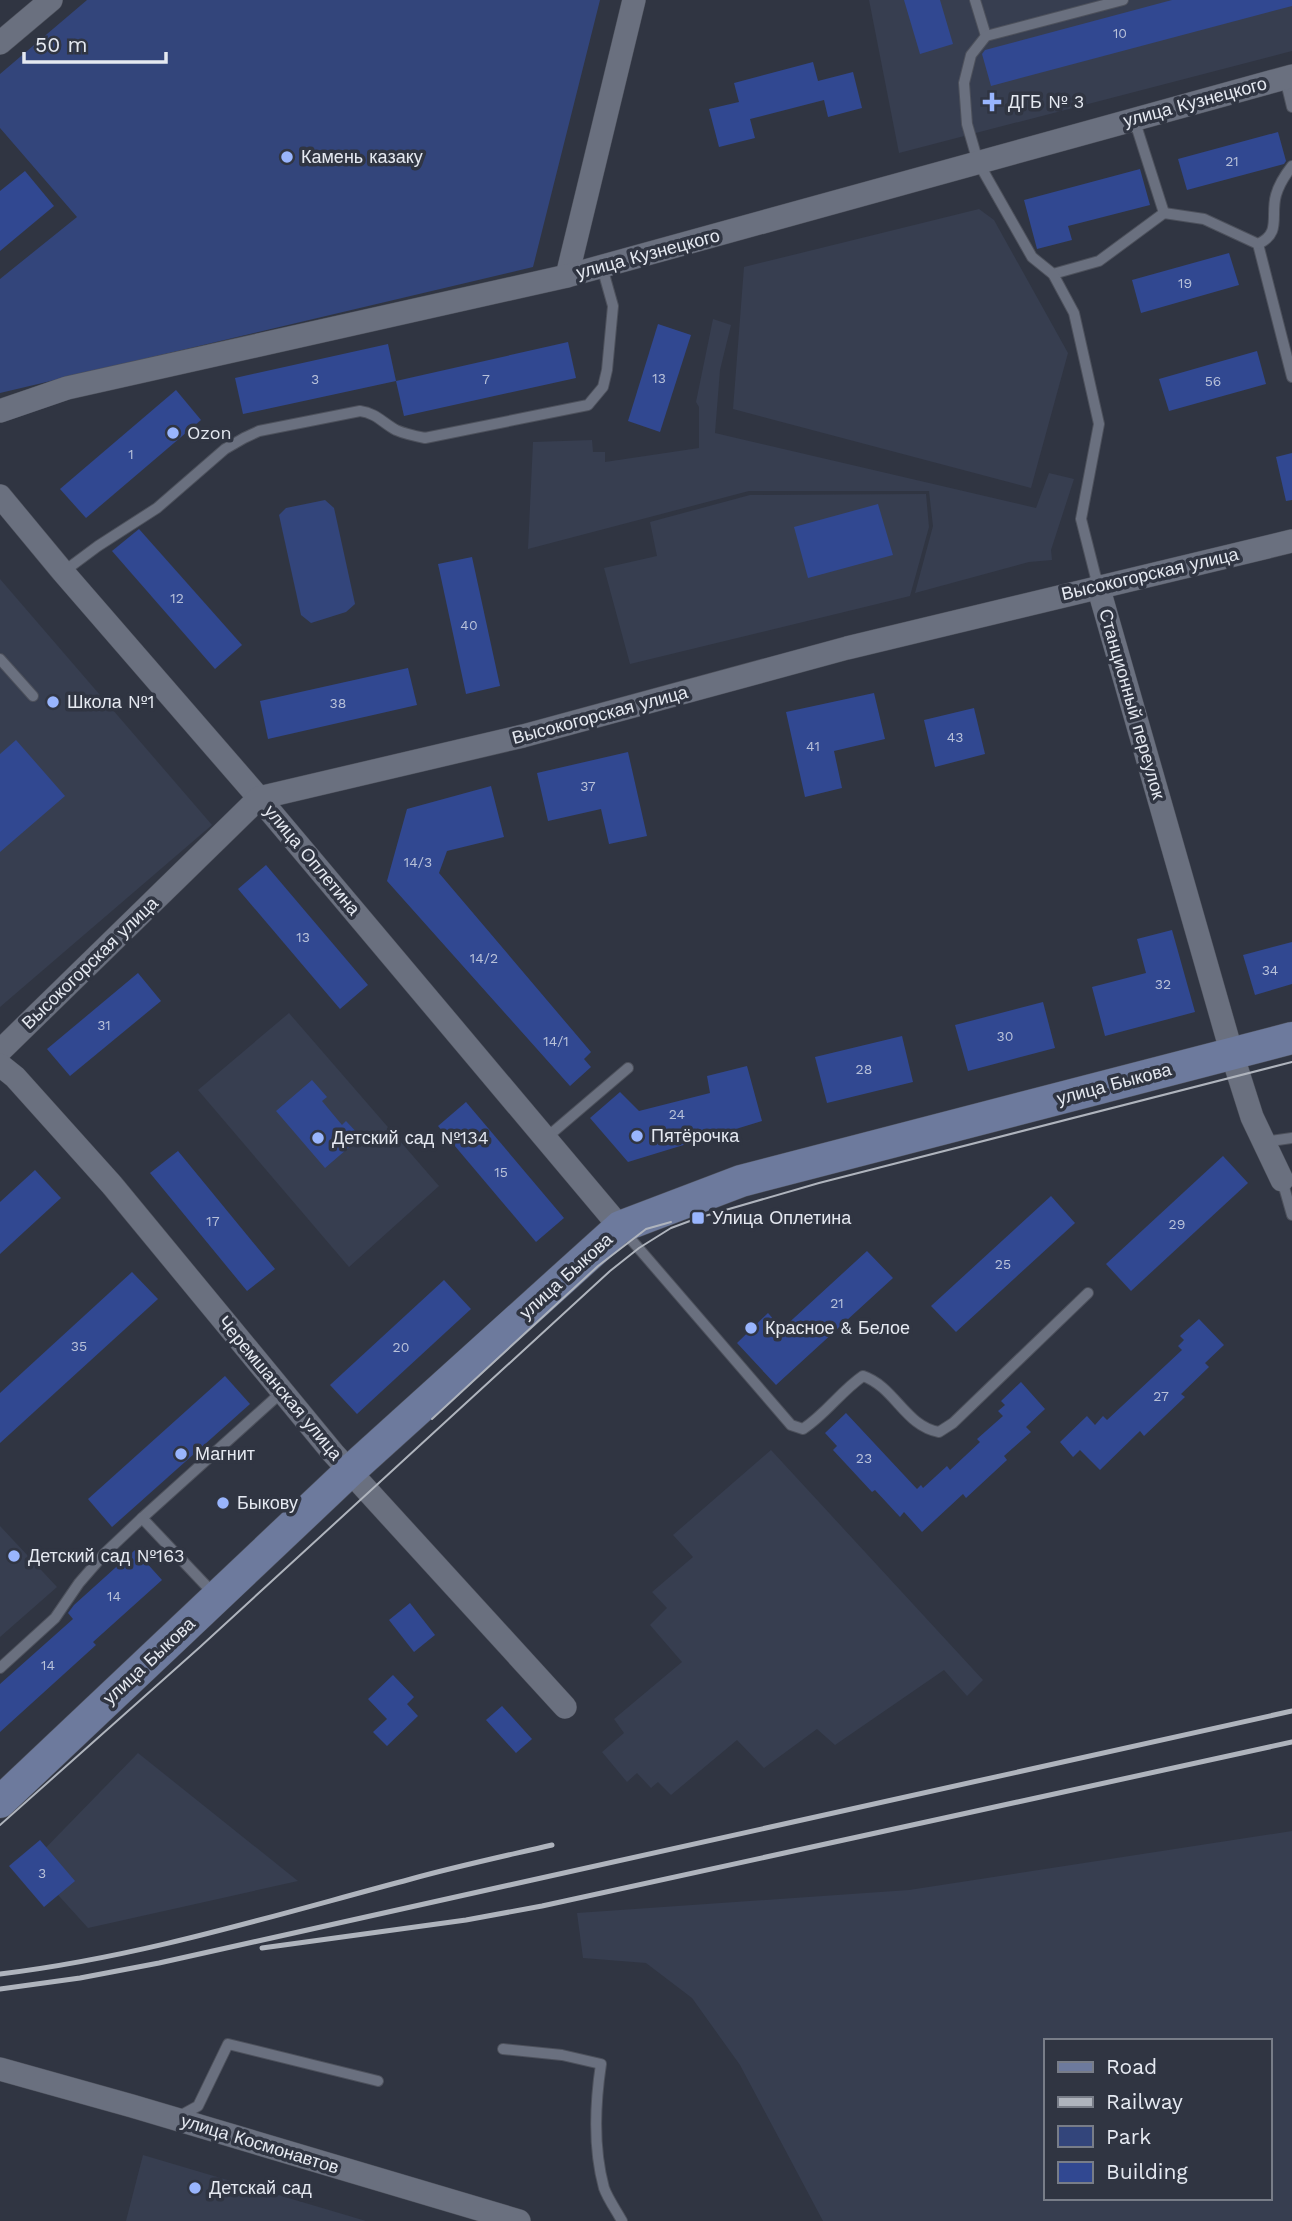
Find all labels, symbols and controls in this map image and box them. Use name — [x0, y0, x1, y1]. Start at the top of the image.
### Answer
scale bar — [24, 21, 166, 65]
house number: 10 — [1113, 25, 1127, 41]
text: 50 m — [35, 32, 87, 57]
street label: улица Кузнецкого — [1121, 72, 1269, 131]
place label: ДГБ № 3 — [1008, 91, 1084, 112]
marker: ДГБ № 3 — [982, 92, 1002, 112]
place label: Камень казаку — [301, 146, 423, 167]
marker: Камень казаку — [279, 149, 295, 165]
house number: 21 — [1225, 153, 1239, 169]
street label: улица Кузнецкого — [574, 224, 722, 283]
house number: 19 — [1178, 275, 1192, 291]
house number: 13 — [652, 370, 666, 386]
house number: 3 — [311, 371, 319, 387]
house number: 7 — [482, 371, 490, 387]
house number: 56 — [1205, 373, 1221, 389]
place label: Ozon — [187, 422, 232, 443]
marker: Ozon — [165, 425, 181, 441]
house number: 1 — [128, 446, 134, 462]
street label: Высокогорская улица — [1059, 543, 1241, 604]
house number: 12 — [170, 590, 184, 606]
street label: Станционный переулок — [1095, 606, 1170, 802]
house number: 40 — [460, 617, 478, 633]
street label: Высокогорская улица — [510, 681, 691, 748]
place label: Школа №1 — [67, 691, 155, 712]
marker: Школа №1 — [45, 694, 61, 710]
house number: 38 — [330, 695, 346, 711]
house number: 43 — [947, 729, 963, 745]
house number: 41 — [806, 738, 820, 754]
house number: 37 — [580, 778, 596, 794]
street label: улица Оплетина — [260, 800, 365, 920]
house number: 14/3 — [404, 854, 432, 870]
street label: Высокогорская улица — [17, 892, 163, 1033]
house number: 13 — [296, 929, 310, 945]
house number: 14/2 — [470, 950, 498, 966]
house number: 34 — [1262, 962, 1278, 978]
house number: 32 — [1155, 976, 1171, 992]
house number: 31 — [97, 1017, 111, 1033]
house number: 30 — [997, 1028, 1013, 1044]
house number: 14/1 — [543, 1033, 569, 1049]
street label: улица Быкова — [1054, 1058, 1174, 1109]
house number: 28 — [856, 1061, 872, 1077]
house number: 24 — [669, 1106, 685, 1122]
place label: Пятёрочка — [651, 1125, 740, 1146]
place label: Детский сад №134 — [332, 1127, 489, 1148]
marker: Пятёрочка — [629, 1128, 645, 1144]
marker: Детский сад №134 — [310, 1130, 326, 1146]
house number: 15 — [494, 1164, 508, 1180]
place label: Улица Оплетина — [712, 1207, 852, 1228]
marker: Улица Оплетина — [690, 1210, 706, 1226]
house number: 17 — [206, 1213, 220, 1229]
house number: 29 — [1169, 1216, 1185, 1232]
street label: улица Быкова — [515, 1228, 617, 1323]
house number: 25 — [995, 1256, 1011, 1272]
house number: 21 — [830, 1295, 844, 1311]
street label: Черемшанская улица — [214, 1311, 347, 1465]
place label: Красное & Белое — [765, 1317, 910, 1338]
marker: Красное & Белое — [743, 1320, 759, 1336]
house number: 35 — [71, 1338, 87, 1354]
house number: 20 — [393, 1339, 409, 1355]
house number: 27 — [1153, 1388, 1169, 1404]
place label: Магнит — [195, 1443, 255, 1464]
marker: Магнит — [173, 1446, 189, 1462]
house number: 23 — [856, 1450, 872, 1466]
place label: Быкову — [237, 1492, 298, 1513]
marker: Быкову — [215, 1495, 231, 1511]
place label: Детский сад №163 — [28, 1545, 185, 1566]
marker: Детский сад №163 — [6, 1548, 22, 1564]
house number: 14 — [107, 1588, 121, 1604]
street label: улица Быкова — [98, 1612, 200, 1708]
house number: 14 — [41, 1657, 55, 1673]
house number: 3 — [38, 1865, 46, 1881]
legend — [1044, 2039, 1271, 2200]
text: Road — [1106, 2054, 1157, 2079]
text: Railway — [1106, 2089, 1183, 2114]
street label: улица Космонавтов — [179, 2109, 342, 2178]
text: Park — [1106, 2124, 1151, 2149]
text: Building — [1106, 2159, 1188, 2184]
place label: Детскай сад — [209, 2177, 312, 2198]
marker: Детскай сад — [187, 2180, 203, 2196]

